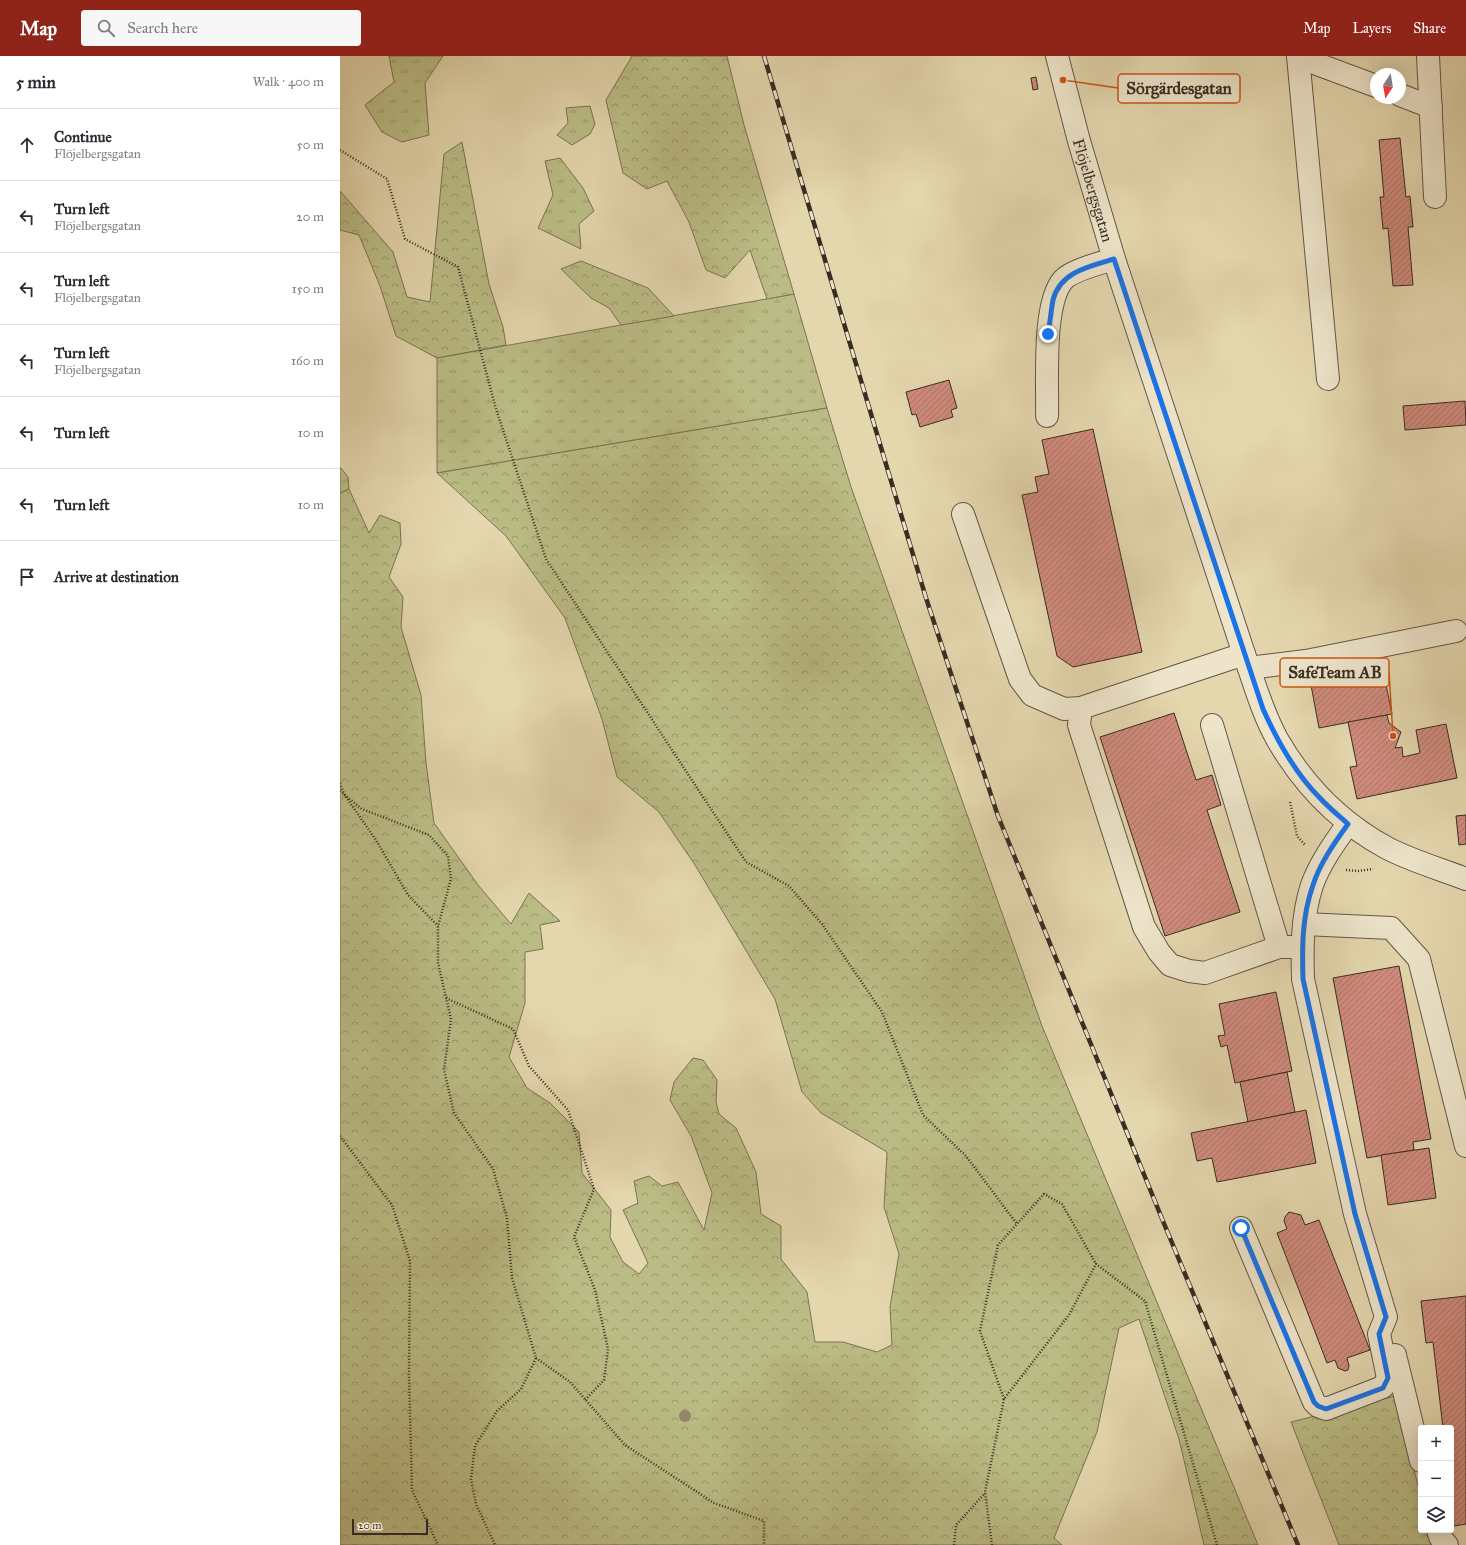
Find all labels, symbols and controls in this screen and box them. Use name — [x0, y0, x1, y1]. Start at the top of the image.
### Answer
search box — [81, 10, 361, 46]
text: Map — [20, 17, 57, 40]
icon: search — [95, 17, 117, 39]
text: Search here — [127, 19, 198, 37]
text: Map — [1303, 20, 1331, 37]
text: Layers — [1353, 20, 1391, 37]
text: Share — [1413, 20, 1446, 37]
north arrow — [1370, 68, 1406, 104]
text: 5 min — [16, 72, 56, 93]
text: Walk · 400 m — [253, 74, 324, 90]
callout: Sörgärdesgatan — [1118, 74, 1240, 103]
text: Sörgärdesgatan — [1126, 78, 1233, 99]
text: Continue — [54, 128, 112, 146]
icon: ahead — [16, 134, 38, 156]
street label: Flöjelbergsgatan — [1069, 136, 1118, 244]
text: 50 m — [297, 137, 324, 153]
text: Flöjelbergsgatan — [54, 146, 141, 162]
text: Turn left — [54, 200, 110, 218]
icon: left — [16, 206, 38, 228]
text: 20 m — [296, 209, 324, 225]
text: Flöjelbergsgatan — [54, 218, 141, 234]
text: Turn left — [54, 272, 110, 290]
icon: left — [16, 278, 38, 300]
text: 150 m — [292, 281, 324, 297]
text: Flöjelbergsgatan — [54, 290, 141, 306]
route end — [1039, 325, 1057, 343]
text: Turn left — [54, 344, 110, 362]
icon: left — [16, 350, 38, 372]
text: 160 m — [291, 353, 324, 369]
text: Flöjelbergsgatan — [54, 362, 141, 378]
icon: left — [16, 422, 38, 444]
text: Turn left — [54, 424, 110, 442]
text: 10 m — [298, 425, 324, 441]
icon: left — [16, 494, 38, 516]
text: Turn left — [54, 496, 110, 514]
text: 10 m — [298, 497, 324, 513]
icon: arrive — [16, 566, 38, 588]
text: Arrive at destination — [54, 568, 179, 586]
callout: SafeTeam AB — [1280, 658, 1389, 687]
text: SafeTeam AB — [1288, 662, 1382, 683]
route start — [1232, 1219, 1250, 1237]
map controls — [1418, 1425, 1454, 1533]
button: + — [1418, 1425, 1454, 1461]
button: − — [1418, 1461, 1454, 1497]
button: layers — [1418, 1497, 1454, 1533]
scale bar — [352, 1517, 428, 1536]
text: 20 m — [358, 1519, 381, 1532]

